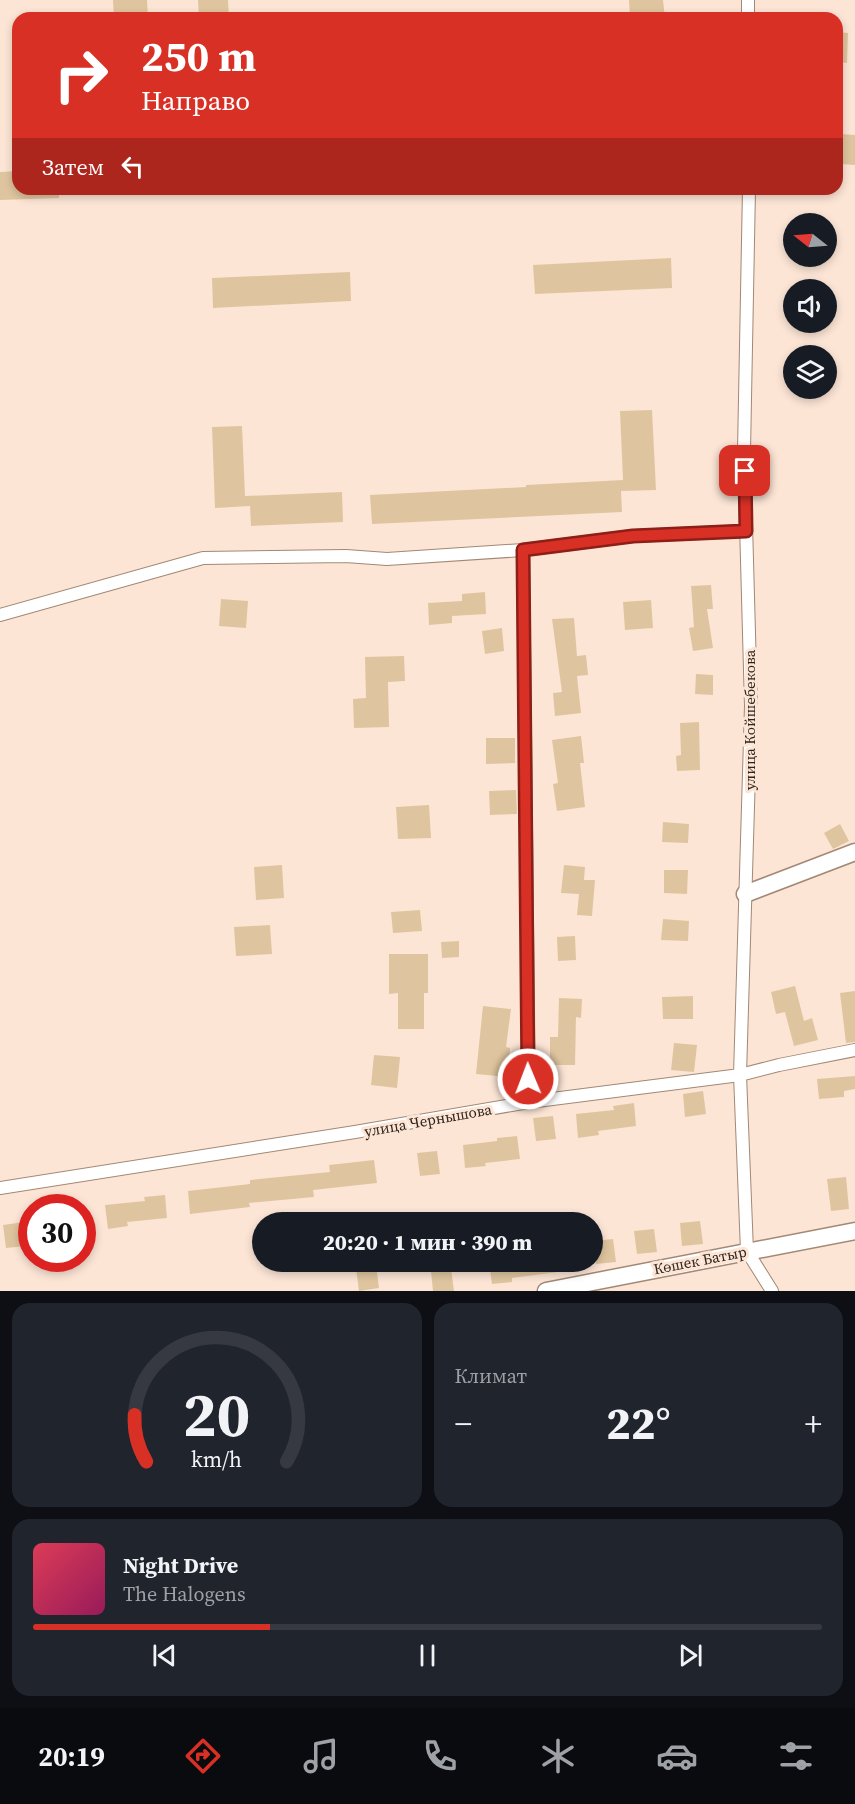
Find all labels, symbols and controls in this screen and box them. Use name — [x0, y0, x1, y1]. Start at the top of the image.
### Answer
text: 250 m — [141, 27, 256, 85]
icon: right — [42, 36, 120, 114]
text: Направо — [141, 82, 250, 119]
icon: left — [116, 150, 149, 183]
text: Затем — [42, 152, 104, 182]
north arrow — [783, 213, 837, 267]
map controls — [783, 213, 837, 399]
button: sound — [783, 279, 837, 333]
button: layers — [783, 345, 837, 399]
pin — [719, 445, 770, 496]
icon: arrive — [728, 454, 761, 487]
street label: улица Койшебекова — [739, 649, 760, 790]
position arrow — [496, 1047, 560, 1111]
street label: улица Чернышова — [363, 1098, 494, 1142]
speed limit sign: 30 — [18, 1194, 96, 1272]
text: 20:20 · 1 мин · 390 m — [323, 1227, 532, 1257]
street label: Көшек Батыр — [652, 1241, 748, 1279]
text: Климат — [455, 1362, 527, 1390]
text: 20 — [183, 1371, 251, 1457]
text: 22° — [606, 1392, 670, 1454]
text: − — [455, 1401, 472, 1446]
text: + — [804, 1401, 822, 1446]
text: km/h — [191, 1445, 242, 1474]
text: Night Drive — [123, 1550, 238, 1580]
text: The Halogens — [123, 1580, 246, 1608]
icon: previous — [148, 1639, 181, 1672]
icon: pause — [411, 1639, 444, 1672]
icon: next — [674, 1639, 707, 1672]
icon: directions — [182, 1735, 224, 1777]
icon: music — [300, 1735, 342, 1777]
icon: phone — [419, 1735, 461, 1777]
icon: climate — [537, 1735, 579, 1777]
icon: car — [656, 1735, 698, 1777]
icon: filters — [775, 1735, 817, 1777]
text: 20:19 — [38, 1738, 105, 1775]

